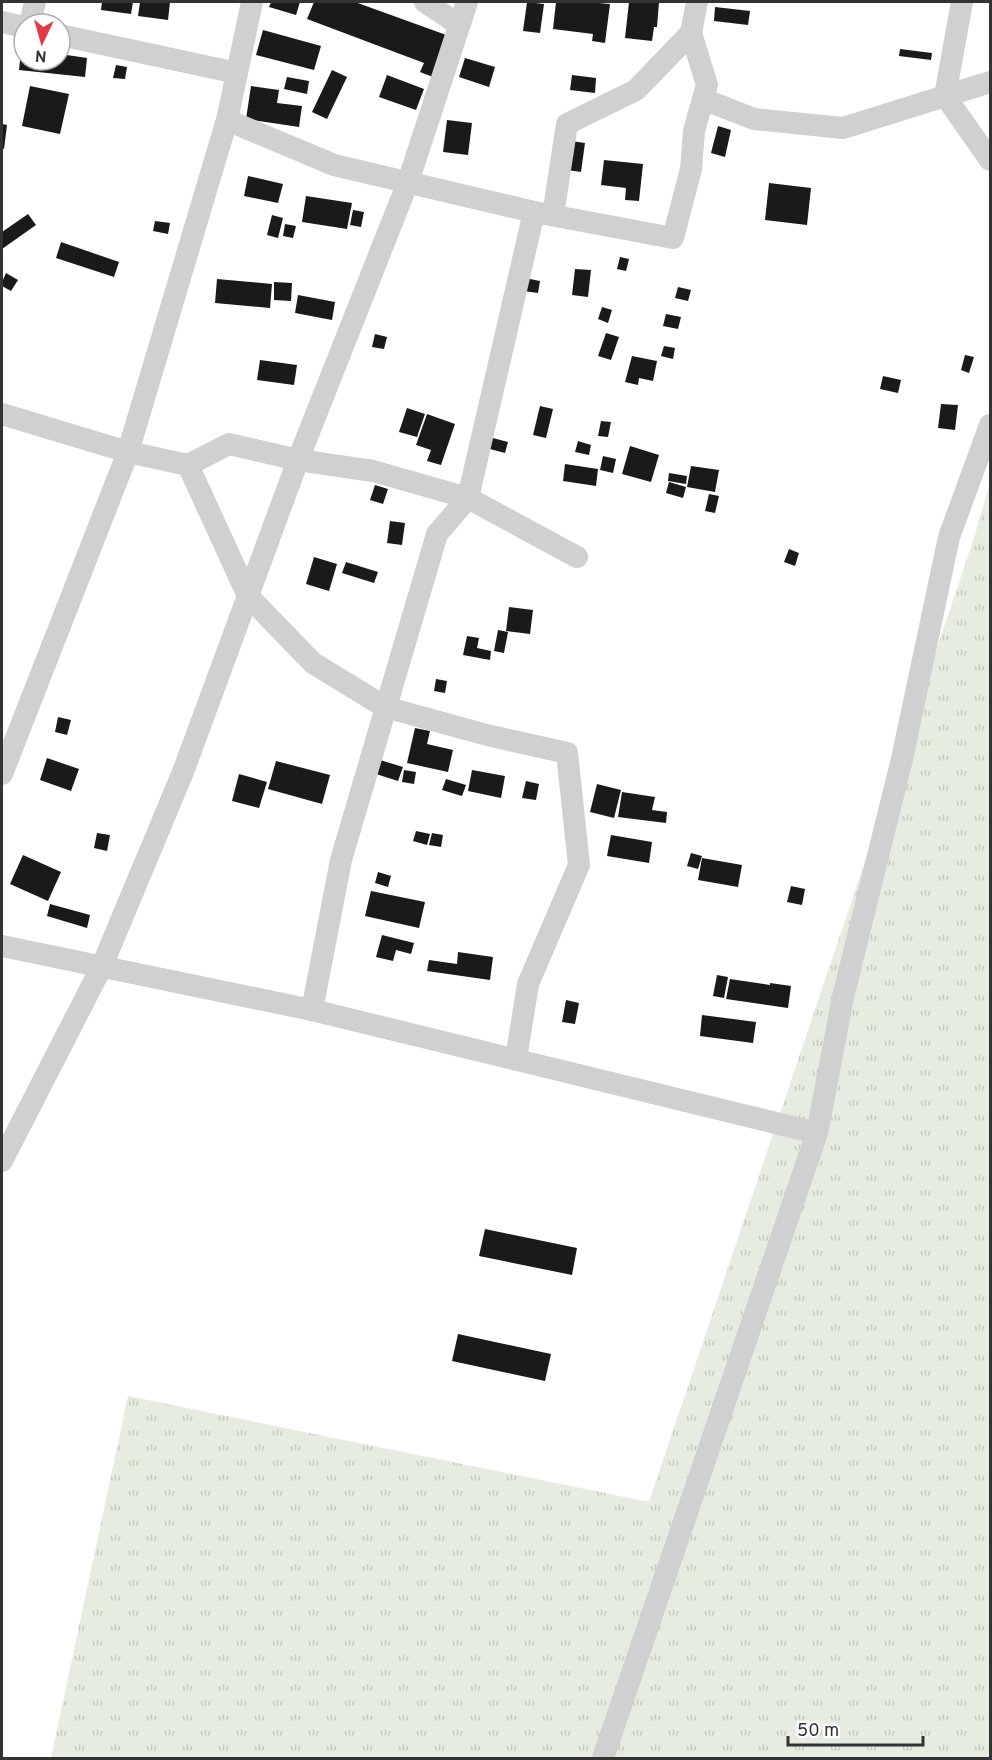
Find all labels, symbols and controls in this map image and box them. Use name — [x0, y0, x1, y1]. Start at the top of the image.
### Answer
north arrow — [12, 12, 72, 72]
text: N — [34, 44, 47, 65]
scale bar — [788, 1709, 923, 1747]
text: 50 m — [797, 1720, 839, 1743]

